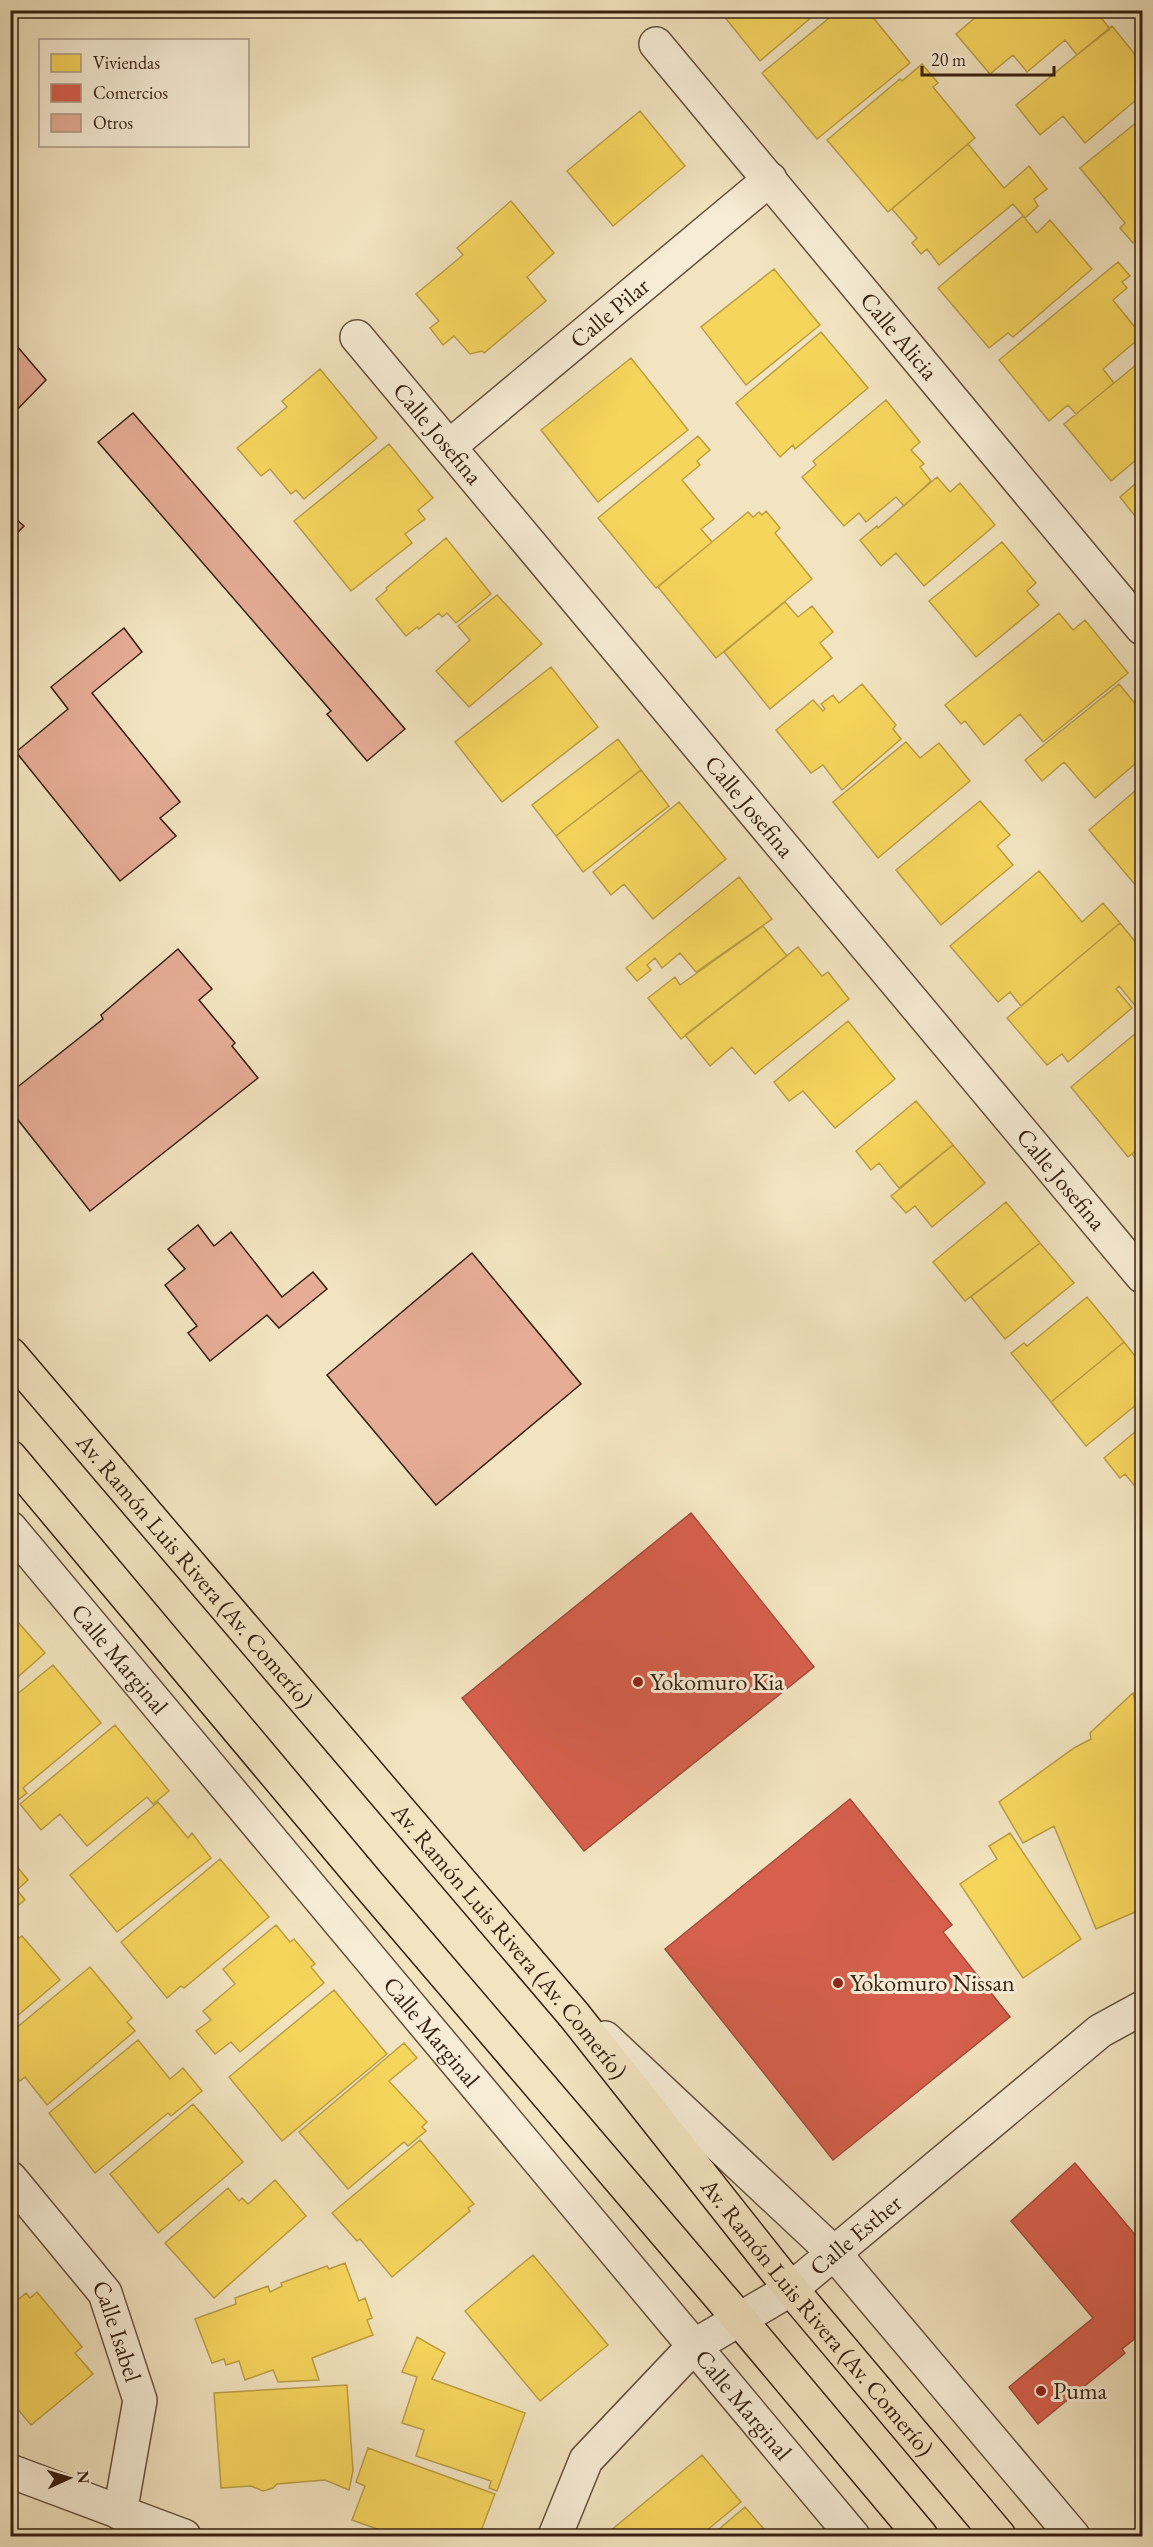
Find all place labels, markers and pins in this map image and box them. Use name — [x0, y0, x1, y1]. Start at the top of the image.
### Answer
place label: Yokomuro Kia — [650, 1666, 784, 1697]
marker: Yokomuro Kia — [631, 1675, 645, 1689]
place label: Yokomuro Nissan — [850, 1967, 1015, 1998]
marker: Yokomuro Nissan — [831, 1976, 845, 1990]
place label: Puma — [1053, 2375, 1108, 2406]
marker: Puma — [1034, 2384, 1048, 2398]

